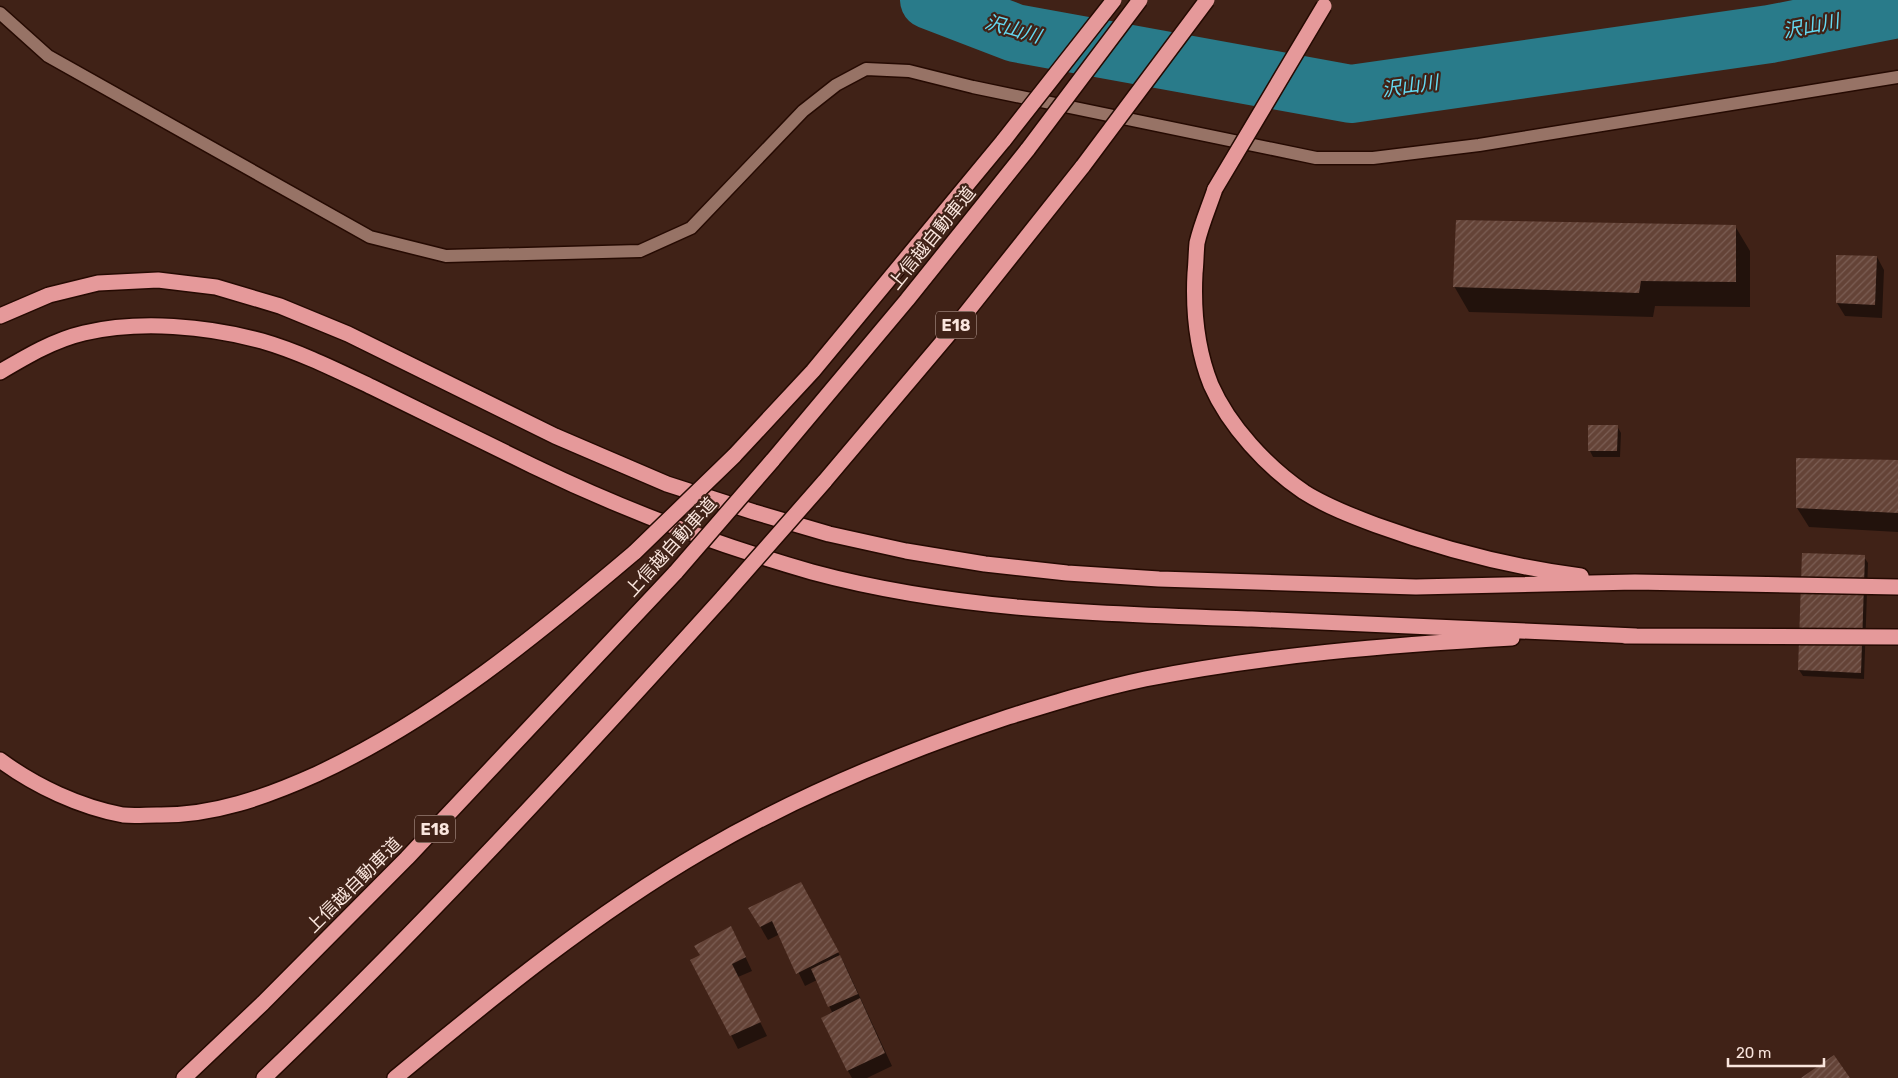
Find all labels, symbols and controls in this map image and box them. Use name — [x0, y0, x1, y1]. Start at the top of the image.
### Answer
water label: 沢山川 — [1781, 9, 1843, 43]
water label: 沢山川 — [982, 10, 1045, 48]
water label: 沢山川 — [1380, 70, 1442, 101]
street label: 上信越自動車道 — [884, 182, 980, 294]
road number: E18 — [936, 312, 976, 338]
street label: 上信越自動車道 — [621, 493, 721, 601]
road number: E18 — [415, 816, 455, 842]
street label: 上信越自動車道 — [302, 833, 406, 937]
scale bar — [1728, 1036, 1824, 1068]
text: 20 m — [1736, 1044, 1771, 1062]

